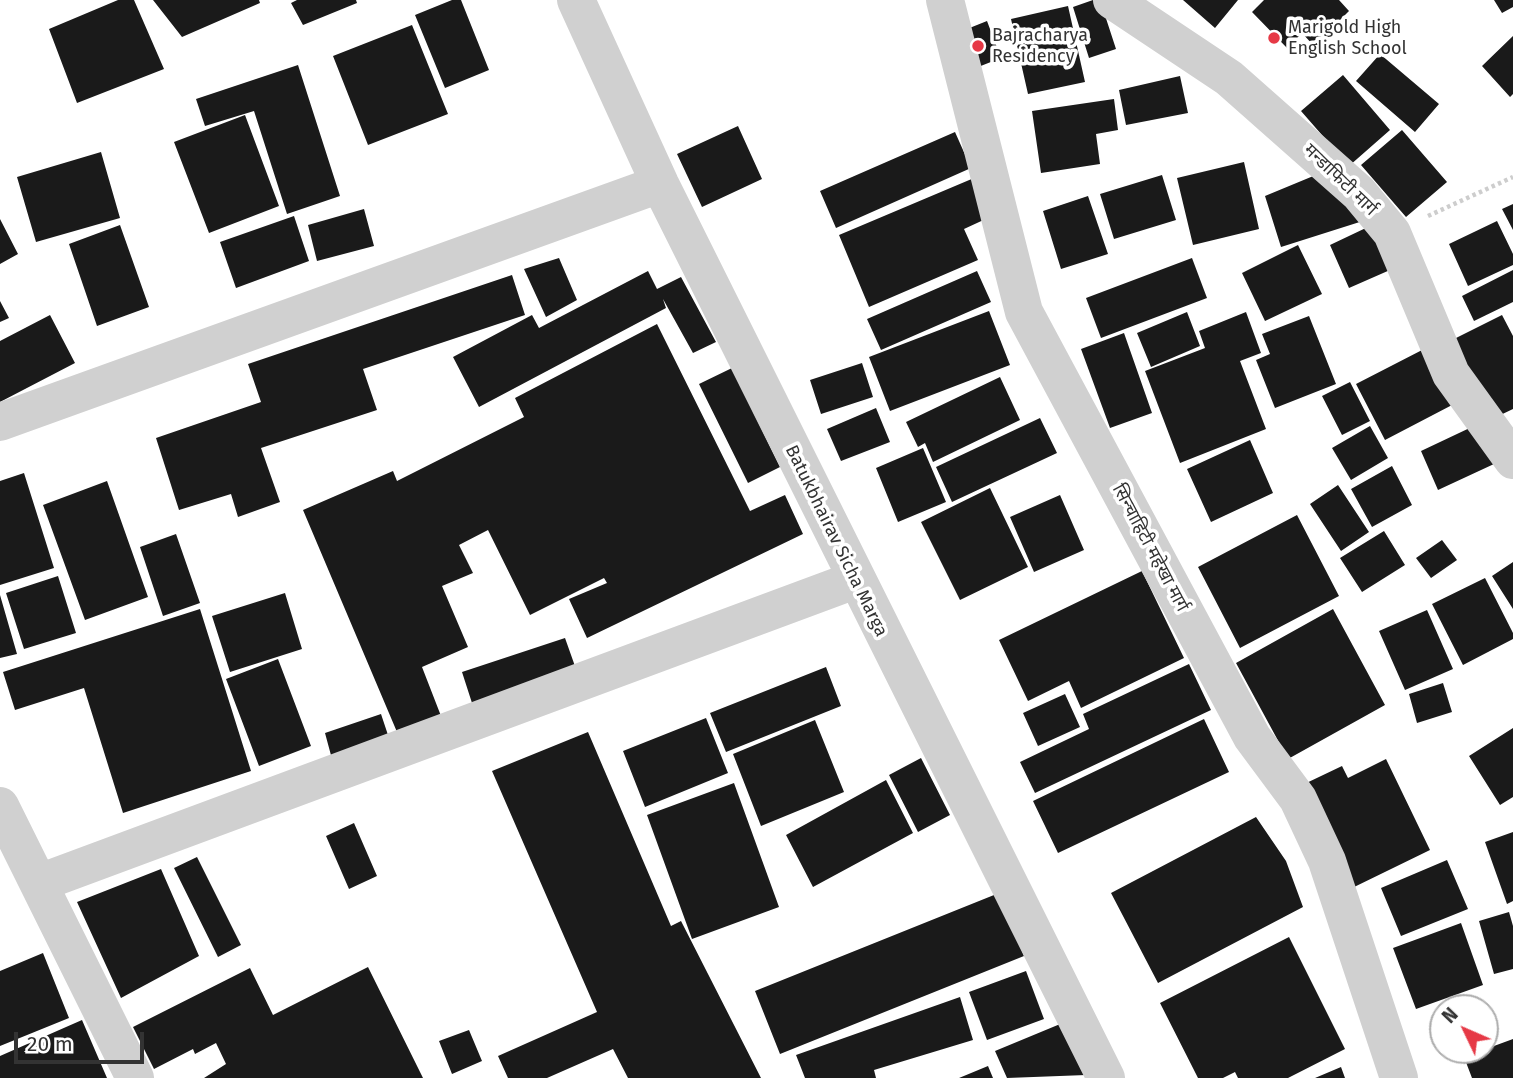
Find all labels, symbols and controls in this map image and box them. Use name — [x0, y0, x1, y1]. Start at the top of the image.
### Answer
place label: Marigold High English School — [1288, 17, 1407, 60]
place label: Bajracharya Residency — [992, 25, 1088, 68]
marker: Marigold High English School — [1266, 30, 1282, 46]
marker: Bajracharya Residency — [970, 38, 986, 54]
street label: मन्डाफिटी मार्ग — [1299, 140, 1381, 220]
street label: Batukbhairav Sicha Marga — [780, 442, 892, 640]
street label: सिन्चाहिटी महेखा मार्ग — [1107, 481, 1193, 615]
north arrow — [1429, 994, 1499, 1064]
text: N — [1437, 1003, 1463, 1028]
scale bar — [18, 1018, 147, 1062]
text: 20 m — [27, 1031, 73, 1057]

